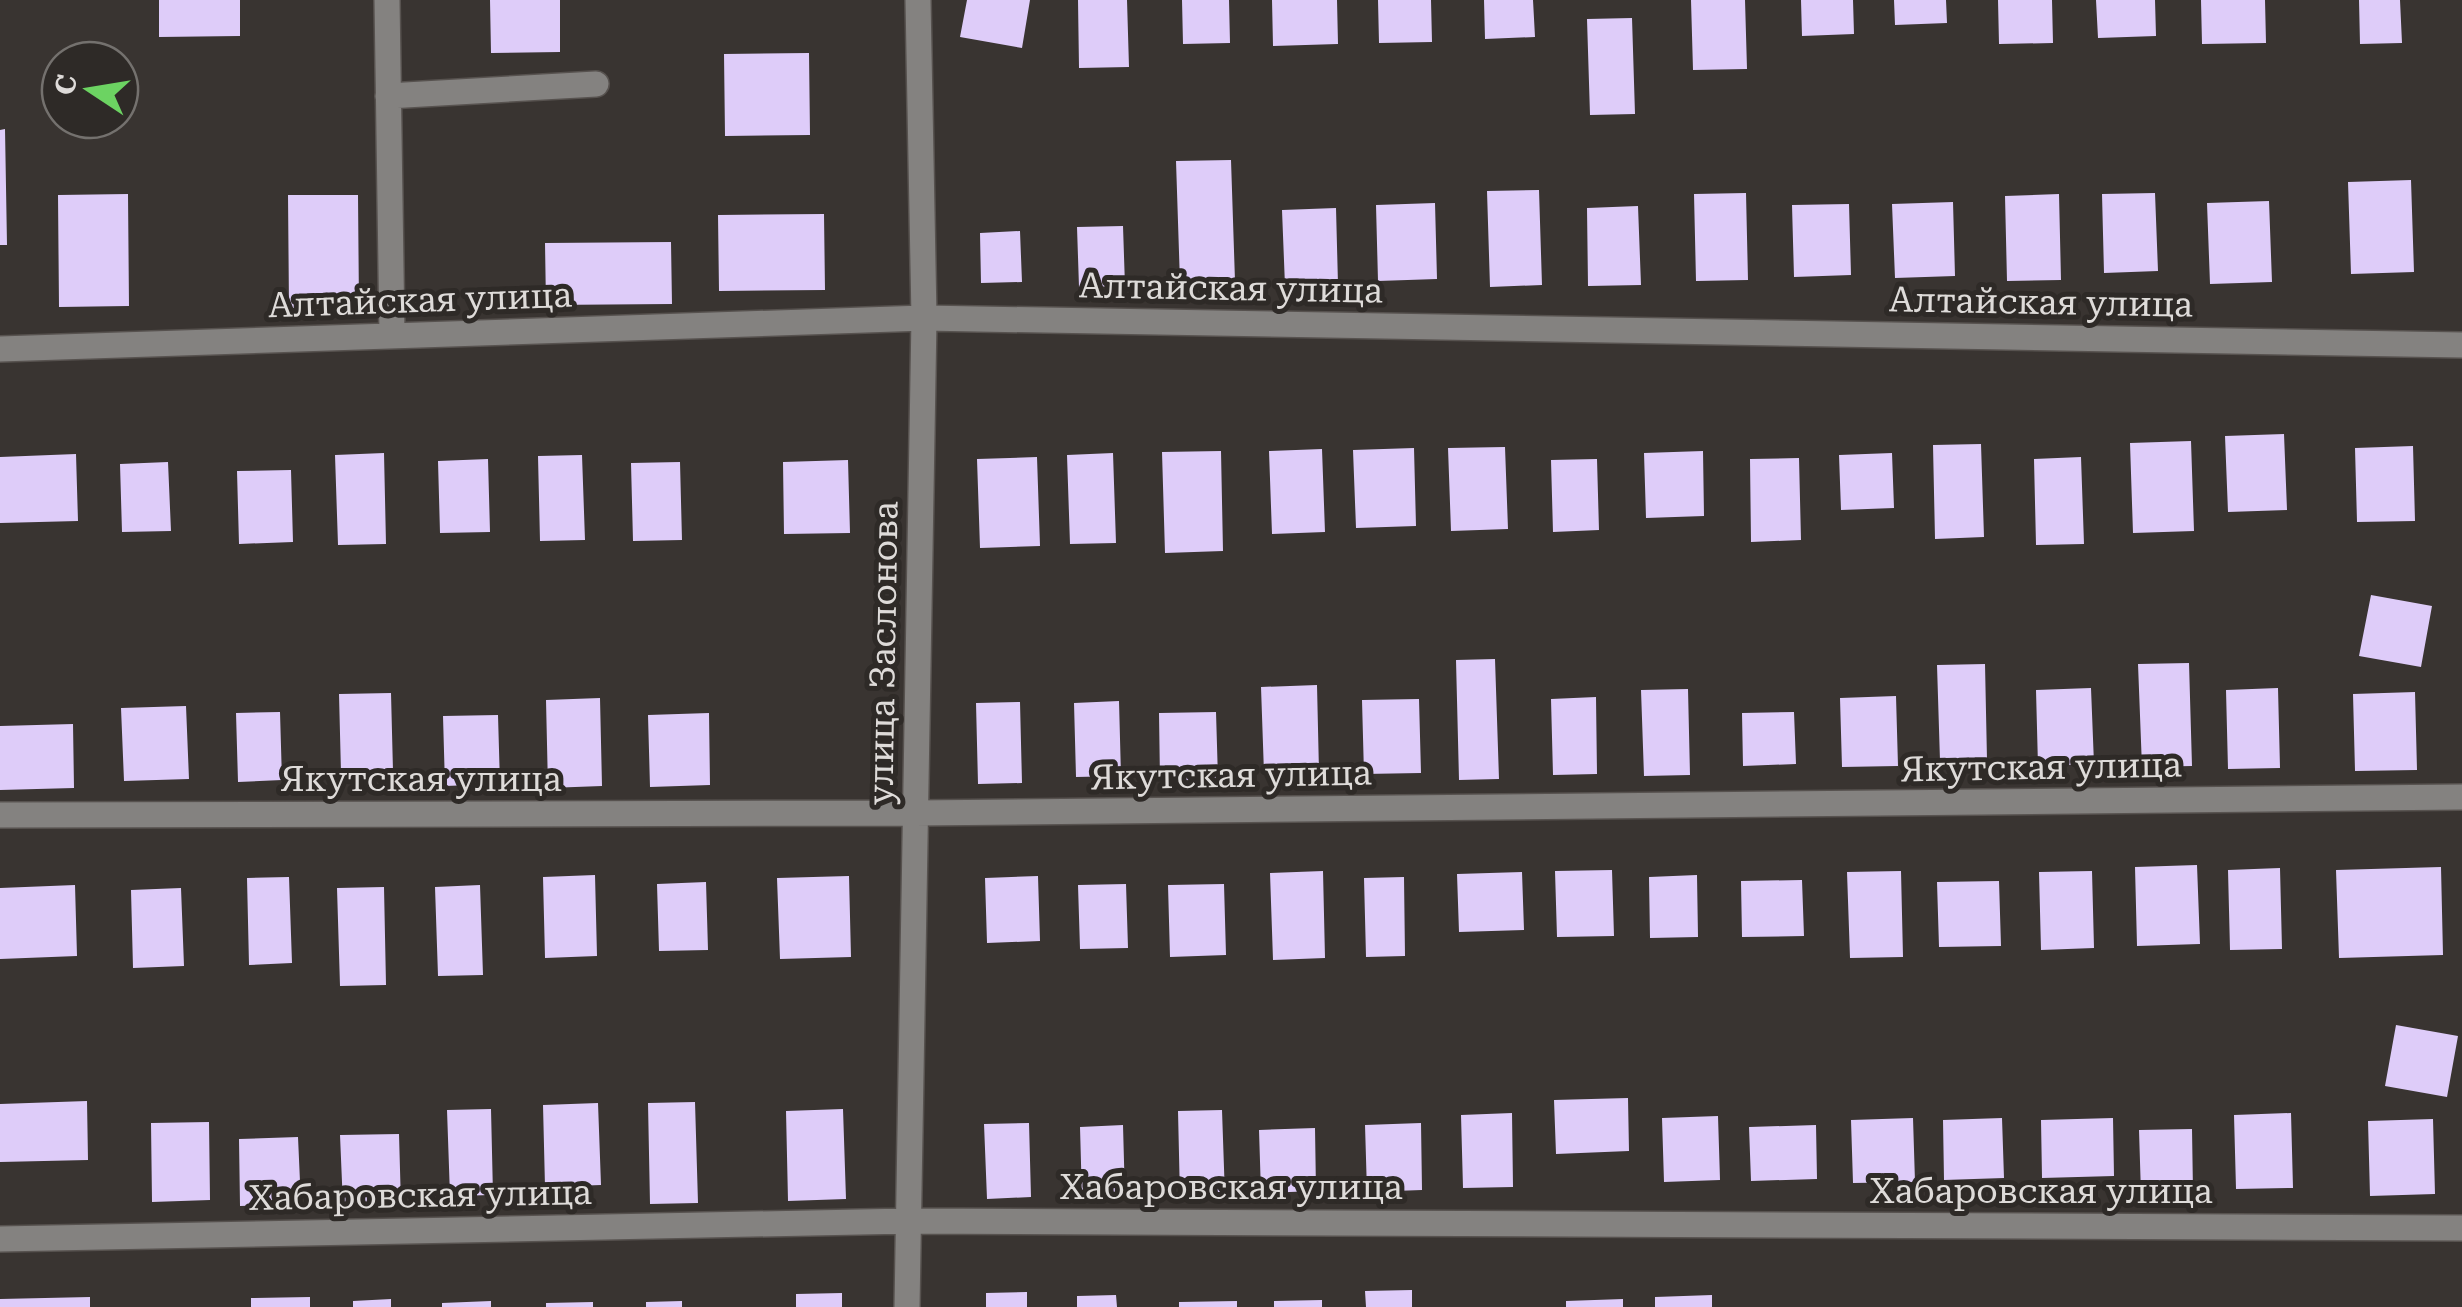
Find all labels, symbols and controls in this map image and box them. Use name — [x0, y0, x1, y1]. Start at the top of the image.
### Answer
north arrow — [40, 40, 140, 140]
text: С — [48, 72, 84, 98]
street label: Алтайская улица — [1079, 265, 1383, 312]
street label: Алтайская улица — [267, 275, 573, 326]
street label: Алтайская улица — [1889, 279, 2193, 326]
street label: улица Заслонова — [860, 501, 907, 805]
street label: Якутская улица — [1900, 745, 2182, 790]
street label: Якутская улица — [1090, 753, 1372, 798]
street label: Якутская улица — [280, 759, 562, 800]
street label: Хабаровская улица — [1059, 1167, 1403, 1208]
street label: Хабаровская улица — [1869, 1171, 2213, 1212]
street label: Хабаровская улица — [248, 1172, 592, 1219]

